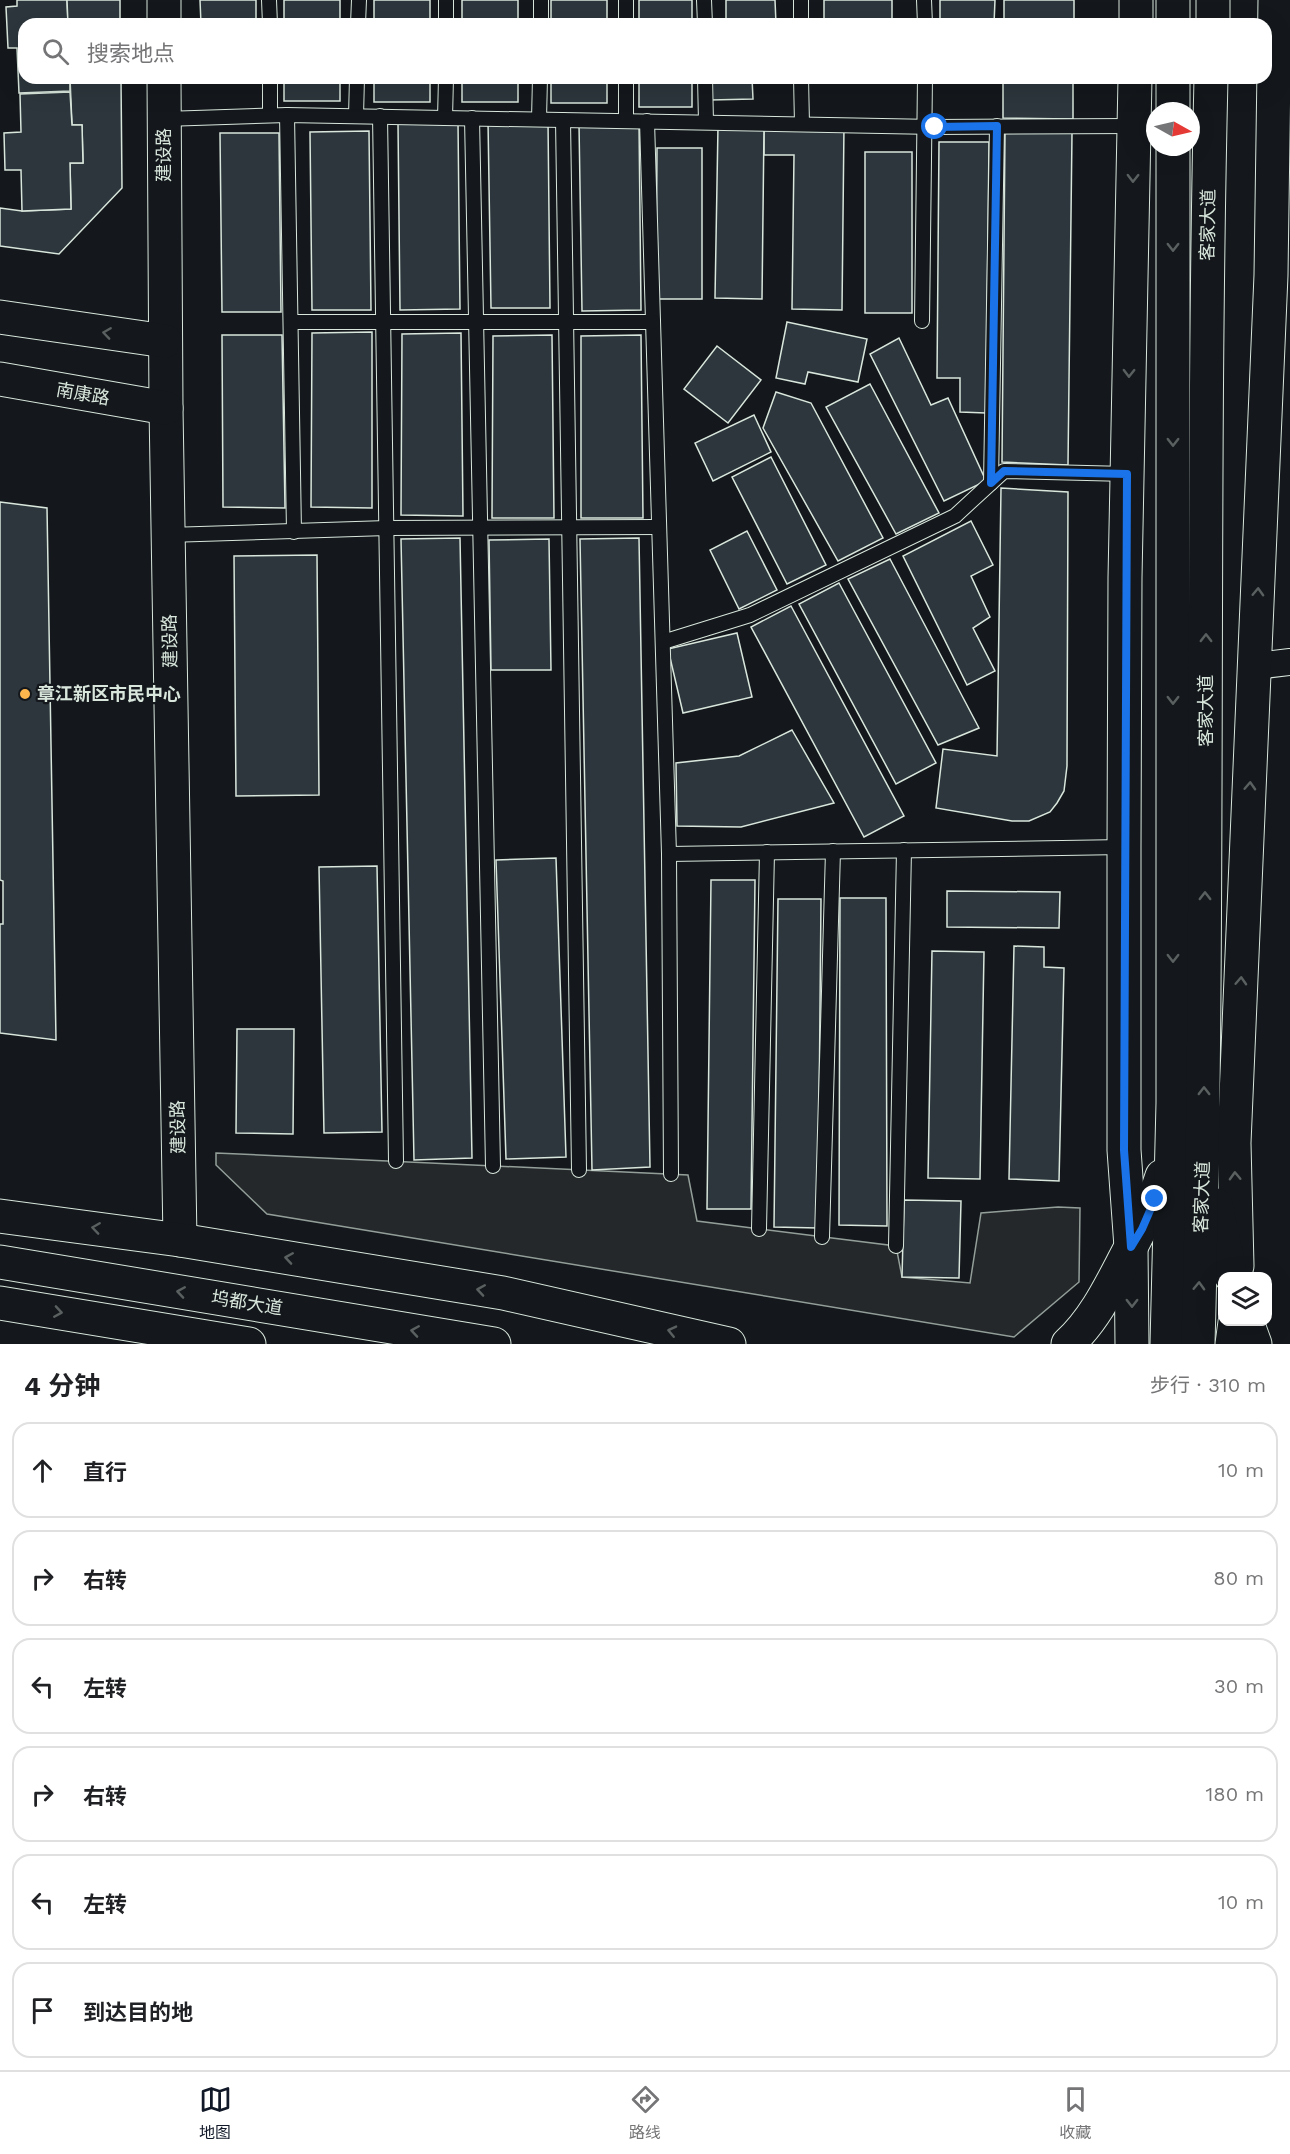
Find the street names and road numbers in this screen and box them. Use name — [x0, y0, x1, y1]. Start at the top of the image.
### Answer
street label: 建设路 — [153, 128, 174, 182]
street label: 客家大道 — [1196, 189, 1219, 261]
street label: 南康路 — [55, 378, 111, 409]
street label: 建设路 — [159, 614, 180, 668]
street label: 客家大道 — [1195, 675, 1216, 747]
street label: 建设路 — [167, 1100, 188, 1154]
street label: 客家大道 — [1190, 1161, 1213, 1233]
street label: 坞都大道 — [210, 1287, 284, 1319]

